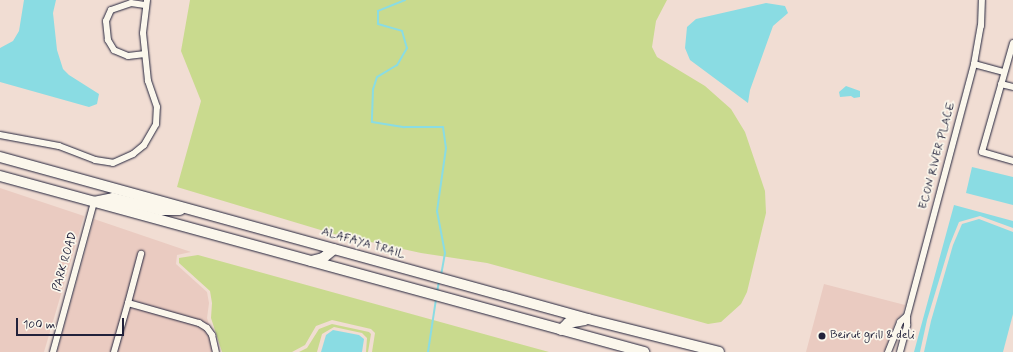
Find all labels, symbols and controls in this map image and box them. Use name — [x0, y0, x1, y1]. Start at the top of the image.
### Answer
street label: ECON RIVER PLACE — [916, 99, 960, 213]
street label: ALAFAYA TRAIL — [318, 225, 408, 263]
street label: PARK ROAD — [51, 231, 81, 293]
scale bar — [18, 310, 126, 336]
text: 100 m — [23, 317, 55, 333]
place label: Beirut grill & deli — [830, 329, 914, 343]
marker: Beirut grill & deli — [817, 331, 827, 341]

